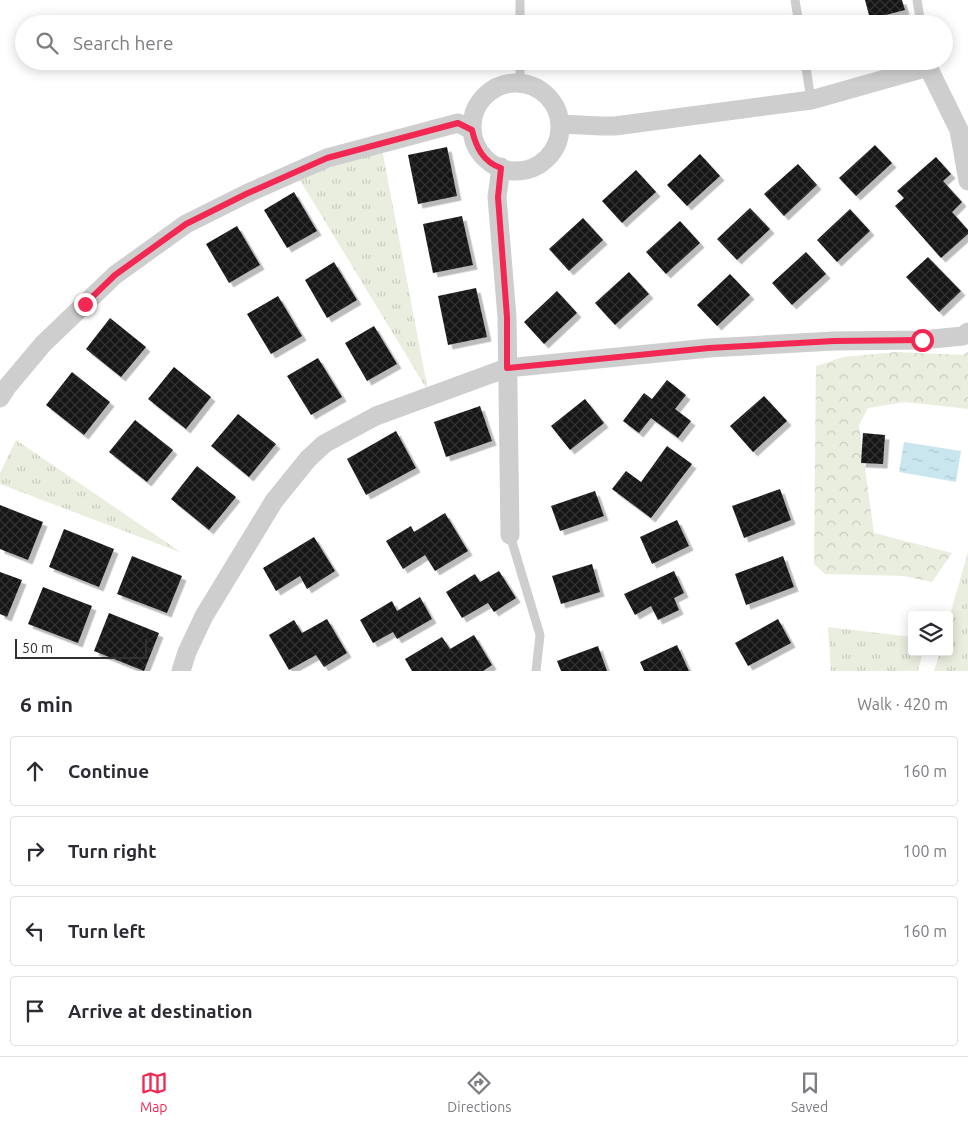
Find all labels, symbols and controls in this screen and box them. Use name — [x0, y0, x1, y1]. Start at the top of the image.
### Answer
search box — [15, 15, 953, 70]
icon: search — [33, 29, 61, 57]
text: Search here — [73, 32, 173, 54]
route end — [74, 293, 97, 316]
route start — [911, 329, 934, 352]
map controls — [908, 611, 953, 656]
button: layers — [908, 611, 953, 656]
scale bar — [15, 636, 148, 659]
text: 50 m — [22, 640, 53, 656]
text: 6 min — [20, 692, 73, 716]
text: Walk · 420 m — [857, 695, 948, 713]
icon: ahead — [21, 757, 49, 785]
text: Continue — [68, 760, 149, 782]
text: 160 m — [902, 762, 947, 780]
icon: right — [21, 837, 49, 865]
text: Turn right — [68, 840, 156, 862]
text: 100 m — [902, 842, 947, 860]
icon: left — [21, 917, 49, 945]
text: Turn left — [68, 920, 146, 942]
text: 160 m — [902, 922, 947, 940]
icon: arrive — [21, 997, 49, 1025]
text: Arrive at destination — [68, 1000, 253, 1022]
tab: Map — [140, 1069, 168, 1115]
tab: Directions — [447, 1069, 511, 1115]
tab: Saved — [791, 1069, 828, 1115]

